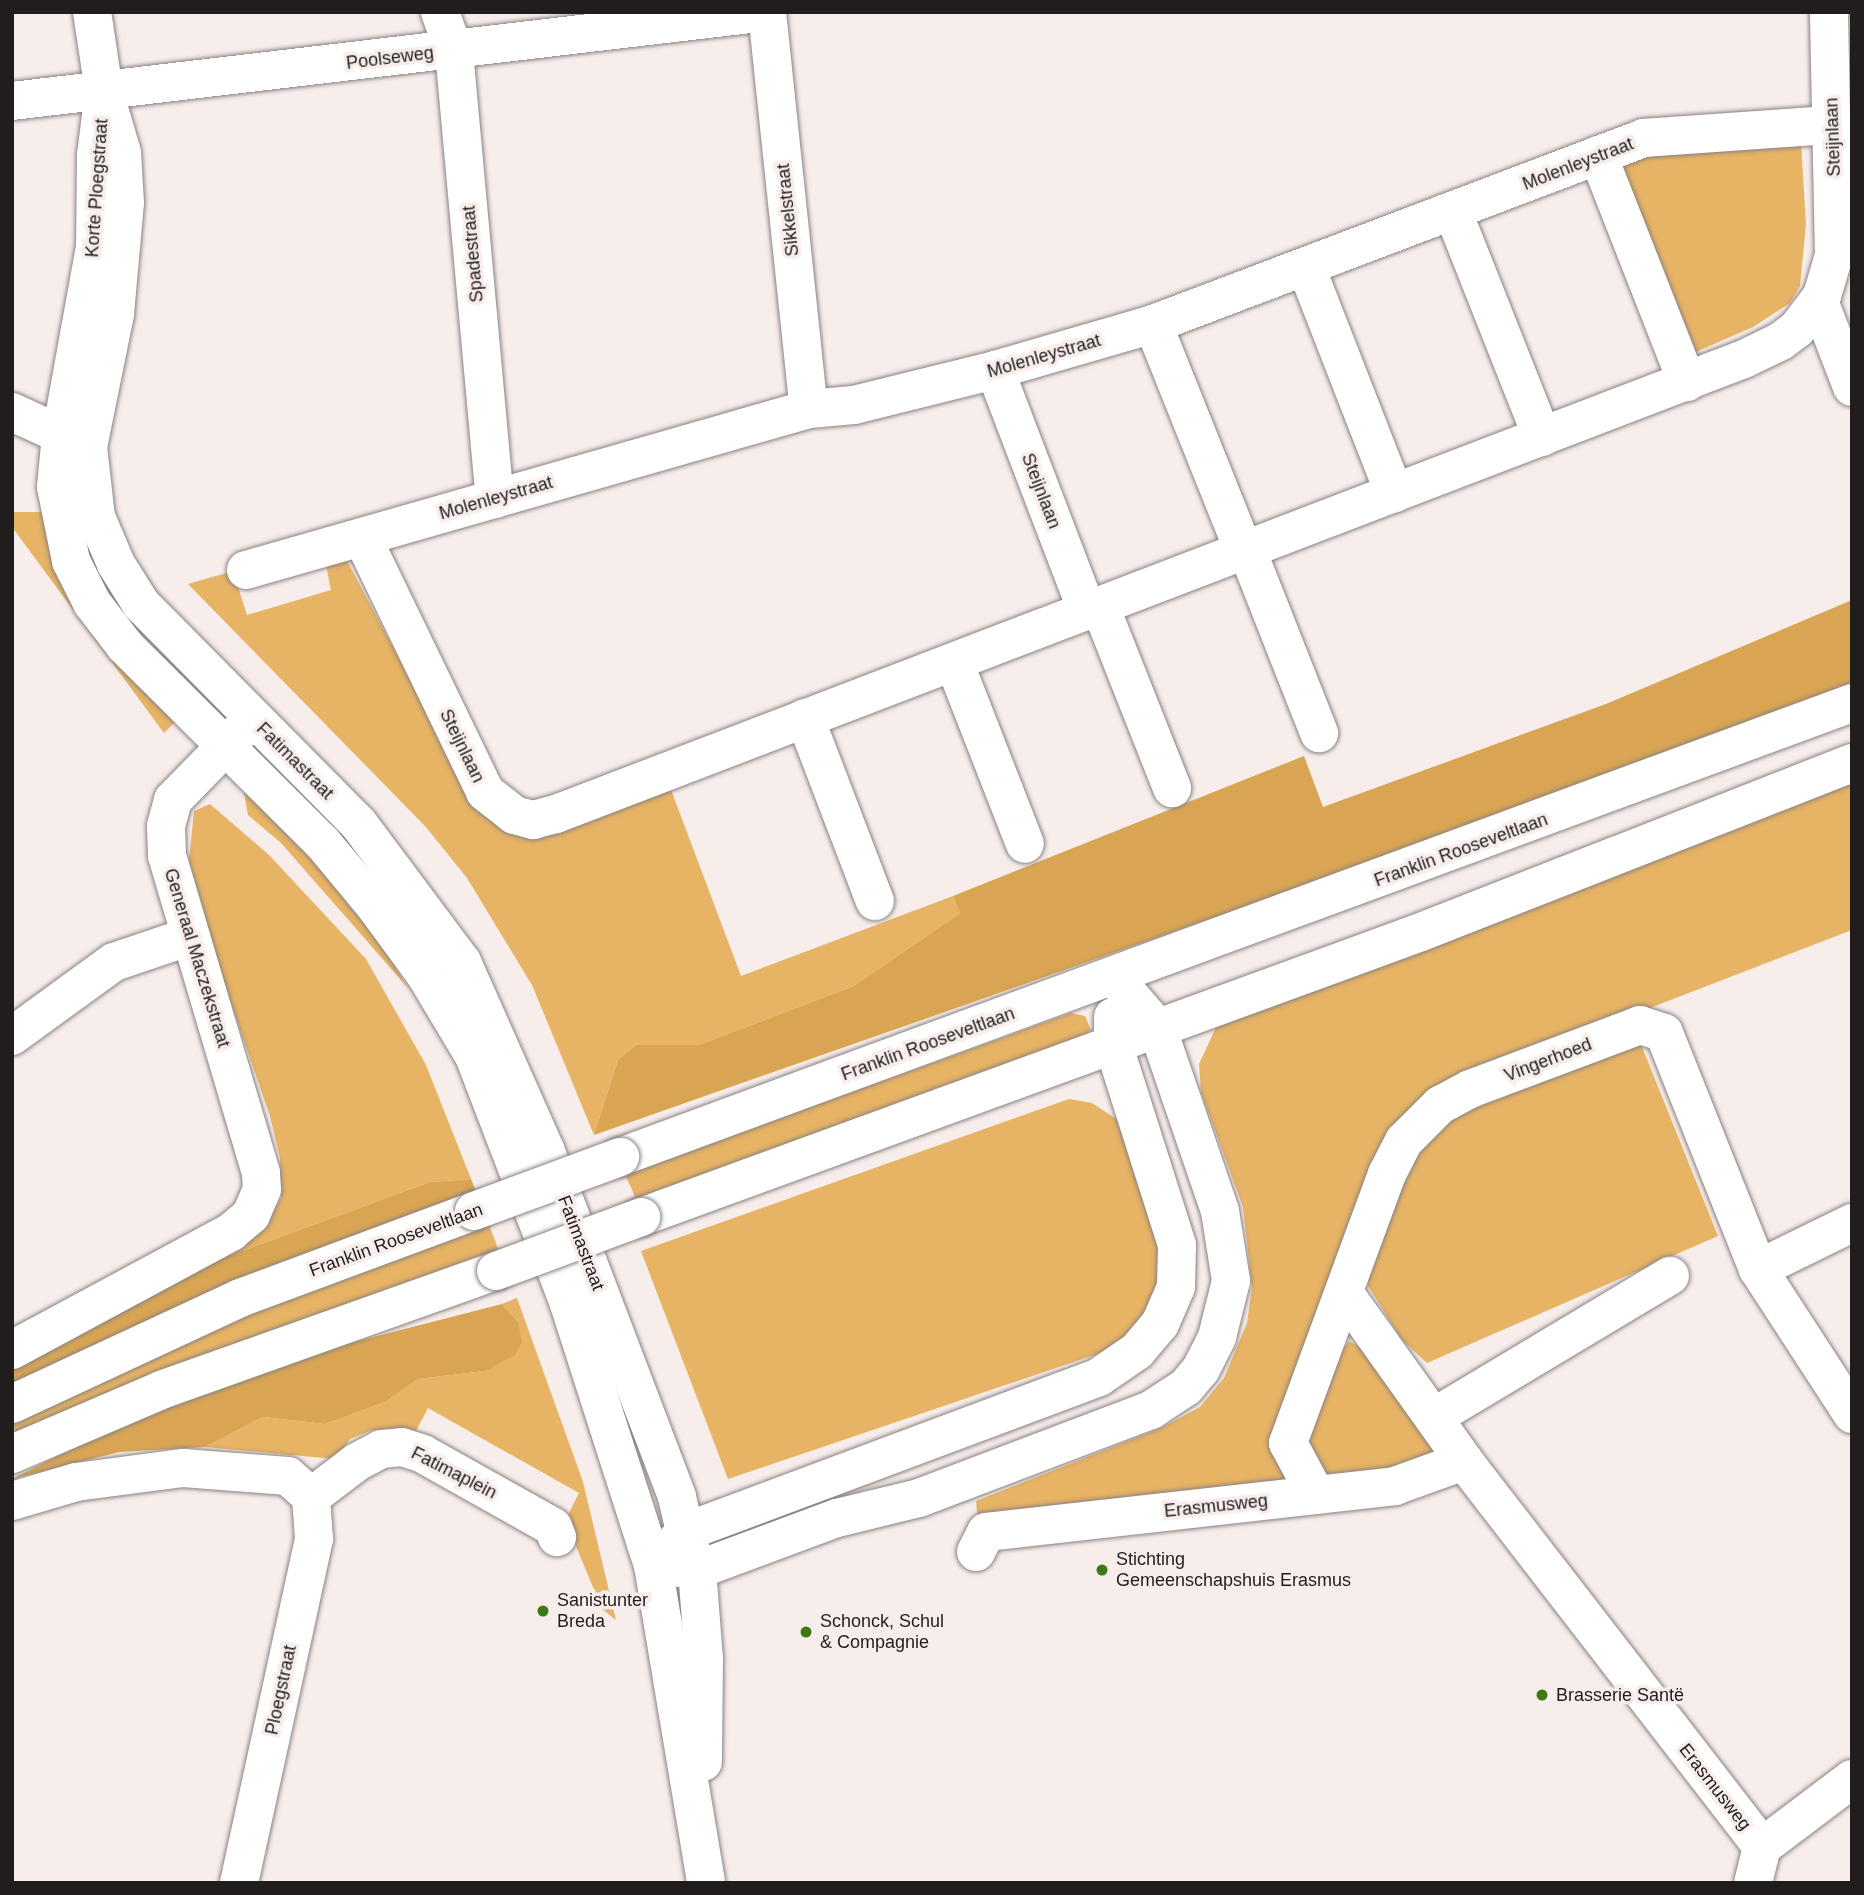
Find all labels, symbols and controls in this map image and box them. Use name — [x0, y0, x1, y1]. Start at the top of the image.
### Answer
street label: Poolseweg — [345, 42, 435, 74]
street label: Steijnlaan — [1821, 97, 1845, 177]
street label: Korte Ploegstraat — [81, 118, 113, 258]
street label: Molenleystraat — [1519, 133, 1637, 195]
street label: Sikkelstraat — [772, 163, 804, 257]
street label: Spadestraat — [458, 205, 488, 303]
street label: Molenleystraat — [985, 329, 1103, 383]
street label: Steijnlaan — [1017, 450, 1065, 532]
street label: Molenleystraat — [437, 471, 555, 525]
street label: Steijnlaan — [435, 706, 489, 786]
street label: Fatimastraat — [252, 718, 338, 804]
street label: Franklin Rooseveltlaan — [1371, 809, 1551, 891]
street label: Generaal Maczekstraat — [159, 866, 235, 1050]
street label: Franklin Rooseveltlaan — [838, 1003, 1018, 1085]
street label: Vingerhoed — [1501, 1033, 1595, 1087]
street label: Fatimastraat — [553, 1192, 609, 1294]
street label: Franklin Rooseveltlaan — [306, 1199, 486, 1281]
street label: Fatimaplein — [408, 1442, 500, 1504]
street label: Erasmusweg — [1163, 1490, 1269, 1522]
place label: Stichting Gemeenschapshuis Erasmus — [1116, 1549, 1351, 1592]
marker: Stichting Gemeenschapshuis Erasmus — [1094, 1562, 1110, 1578]
place label: Sanistunter Breda — [557, 1590, 648, 1632]
marker: Sanistunter Breda — [535, 1603, 551, 1619]
place label: Schonck, Schul & Compagnie — [820, 1611, 944, 1654]
marker: Schonck, Schul & Compagnie — [798, 1624, 814, 1640]
street label: Ploegstraat — [261, 1643, 301, 1737]
place label: Brasserie Santë — [1556, 1684, 1684, 1706]
marker: Brasserie Santë — [1534, 1687, 1550, 1703]
street label: Erasmusweg — [1674, 1739, 1756, 1835]

